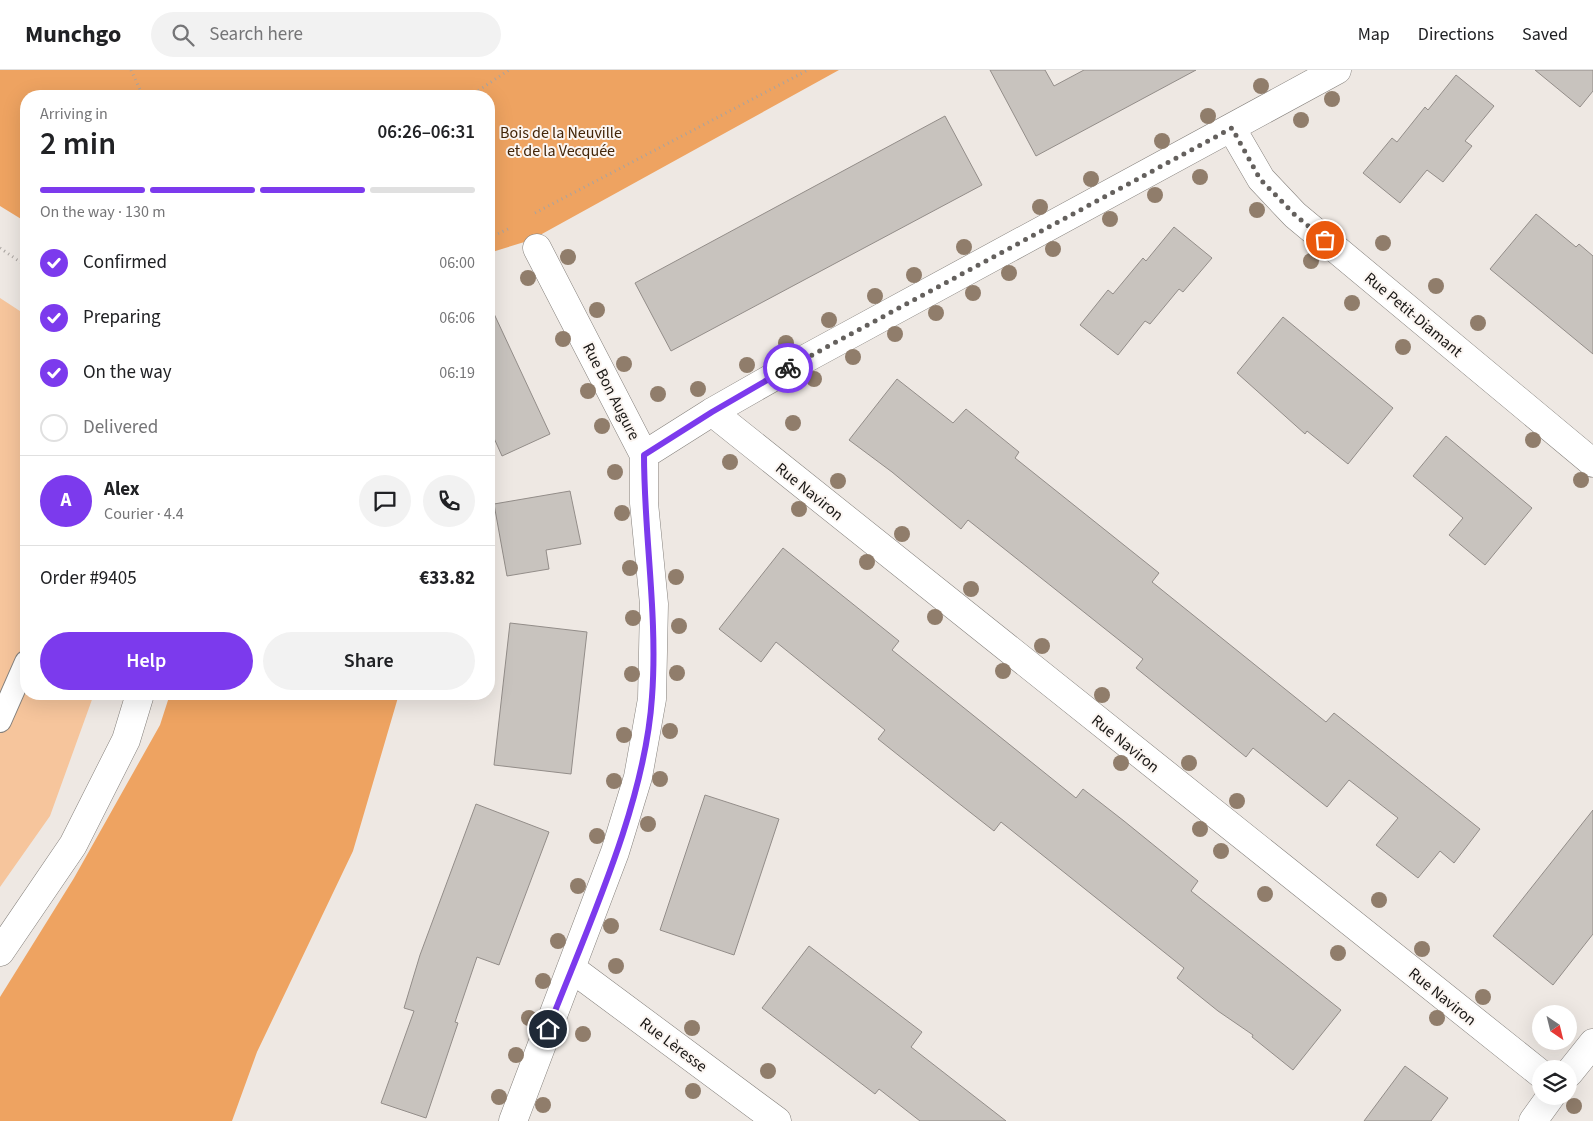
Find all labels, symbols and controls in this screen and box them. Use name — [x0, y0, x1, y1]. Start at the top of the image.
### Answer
search box — [151, 12, 501, 57]
text: Munchgo — [25, 17, 121, 52]
icon: search — [169, 21, 197, 49]
text: Search here — [209, 21, 303, 48]
text: Map — [1358, 22, 1390, 47]
text: Directions — [1418, 22, 1494, 47]
text: Saved — [1522, 22, 1568, 47]
text: Arriving in — [40, 103, 108, 125]
text: 06:26–06:31 — [377, 119, 475, 146]
text: 2 min — [40, 121, 116, 167]
park label: Bois de la Neuville et de la Vecquée — [500, 122, 622, 162]
text: On the way · 130 m — [40, 201, 165, 223]
pin — [1304, 219, 1346, 261]
icon: bag — [1311, 226, 1339, 254]
icon: check — [40, 249, 68, 277]
text: Confirmed — [83, 249, 167, 276]
text: 06:00 — [439, 252, 475, 274]
street label: Rue Petit-Diamant — [1360, 267, 1468, 363]
icon: check — [40, 304, 68, 332]
text: Preparing — [83, 304, 161, 331]
text: 06:06 — [439, 307, 475, 329]
street label: Rue Bon Augure — [577, 339, 645, 444]
courier — [763, 343, 813, 393]
icon: bike — [774, 354, 802, 382]
icon: check — [40, 359, 68, 387]
text: On the way — [83, 359, 172, 386]
text: 06:19 — [439, 362, 475, 384]
text: Delivered — [83, 414, 158, 441]
street label: Rue Naviron — [771, 458, 848, 526]
button: chat — [359, 475, 411, 527]
button: phone — [423, 475, 475, 527]
text: Alex — [104, 476, 140, 503]
text: A — [61, 487, 71, 514]
text: Courier · 4.4 — [104, 503, 184, 525]
text: Order #9405 — [40, 565, 137, 592]
text: €33.82 — [419, 565, 475, 592]
button: Help — [40, 632, 253, 690]
button: Share — [263, 632, 475, 690]
street label: Rue Naviron — [1087, 710, 1164, 778]
street label: Rue Naviron — [1404, 963, 1481, 1031]
north arrow — [1532, 1005, 1578, 1050]
map controls — [1532, 1005, 1577, 1105]
pin — [527, 1008, 569, 1050]
street label: Rue Lèresse — [635, 1012, 712, 1077]
icon: home — [534, 1015, 562, 1043]
button: layers — [1532, 1060, 1577, 1105]

